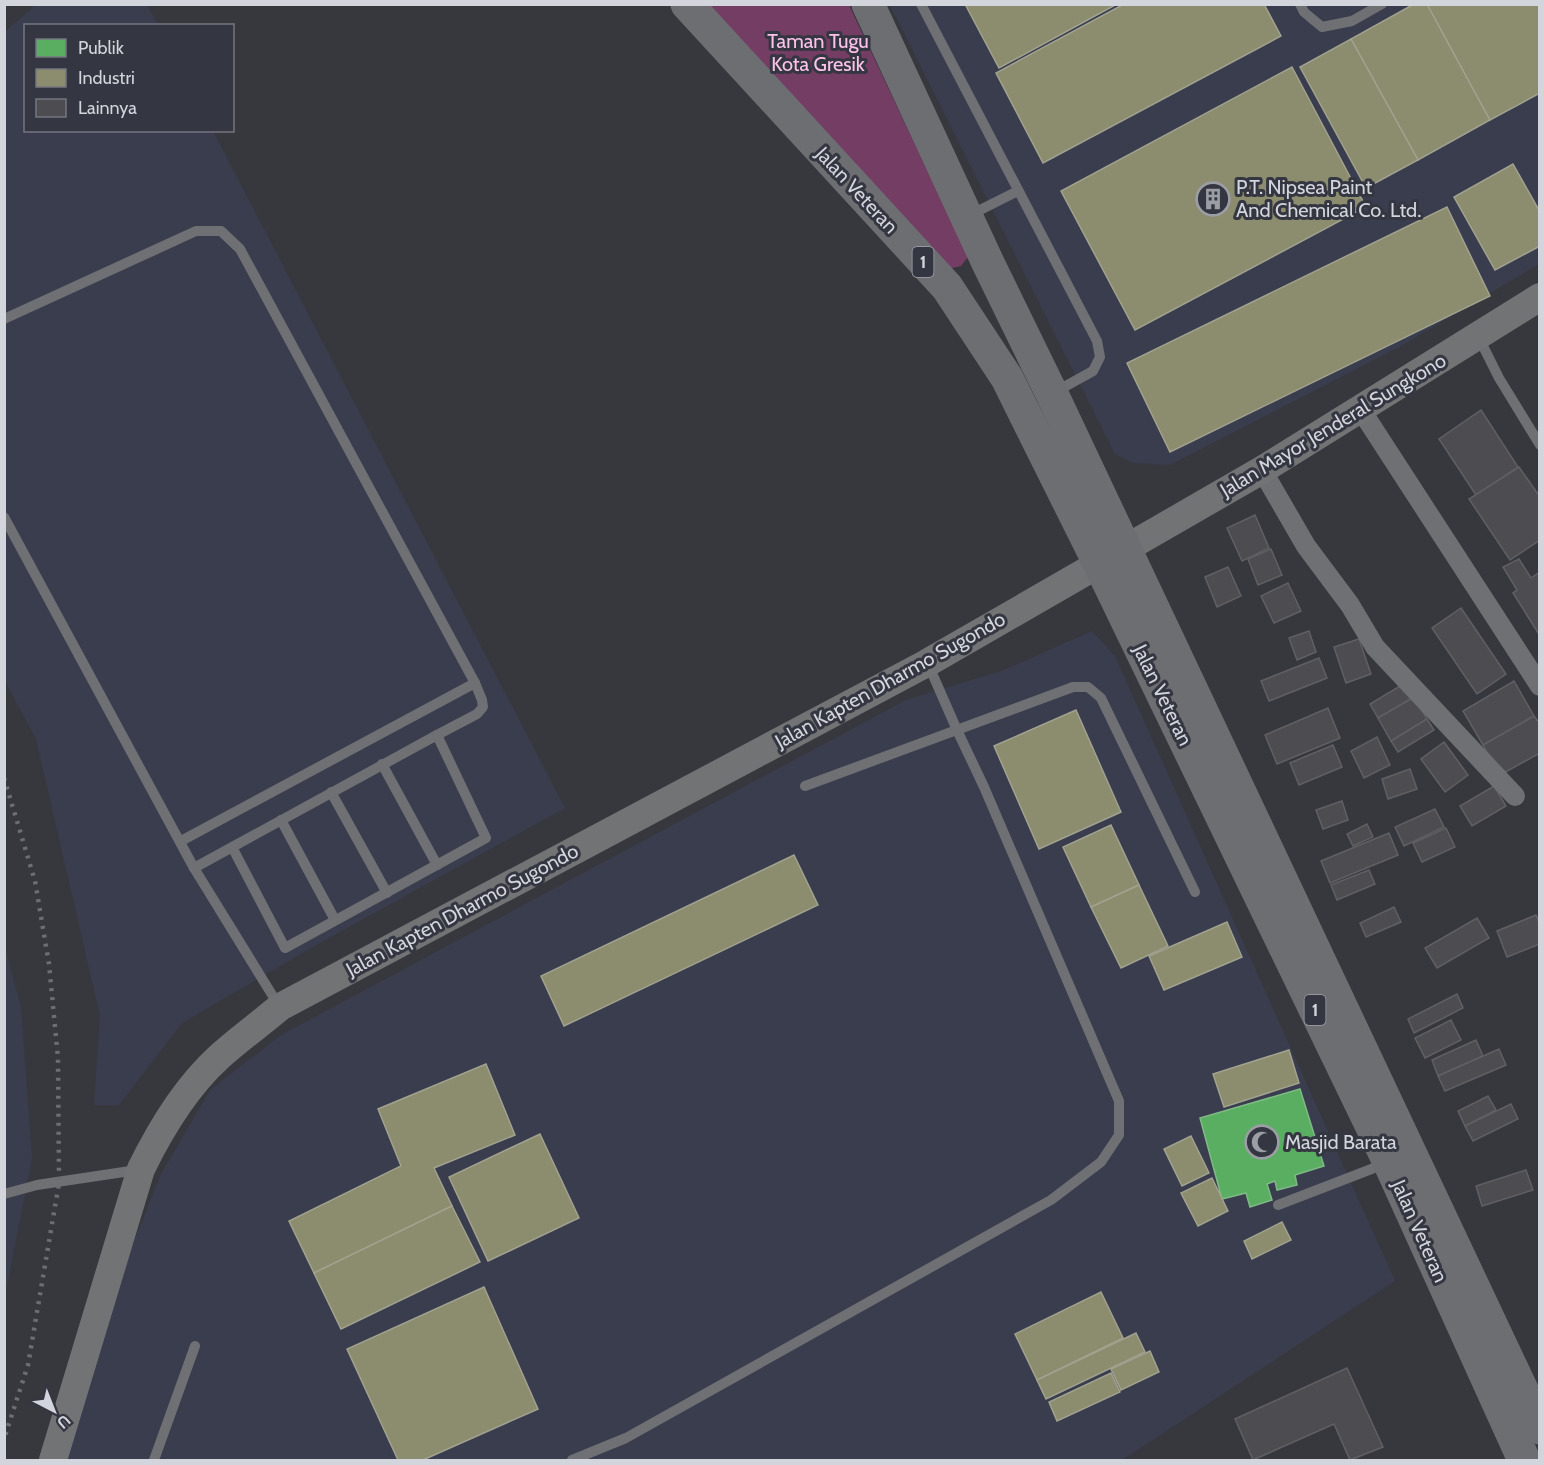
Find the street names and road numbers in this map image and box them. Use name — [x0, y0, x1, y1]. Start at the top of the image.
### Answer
street label: Jalan Veteran — [810, 141, 903, 238]
road number: 1 — [912, 247, 934, 277]
street label: Jalan Mayor Jenderal Sungkono — [1215, 348, 1450, 502]
street label: Jalan Kapten Dharmo Sugondo — [770, 607, 1009, 754]
street label: Jalan Veteran — [1128, 640, 1198, 750]
street label: Jalan Kapten Dharmo Sugondo — [341, 838, 582, 982]
road number: 1 — [1304, 995, 1326, 1025]
street label: Jalan Veteran — [1386, 1175, 1453, 1286]

